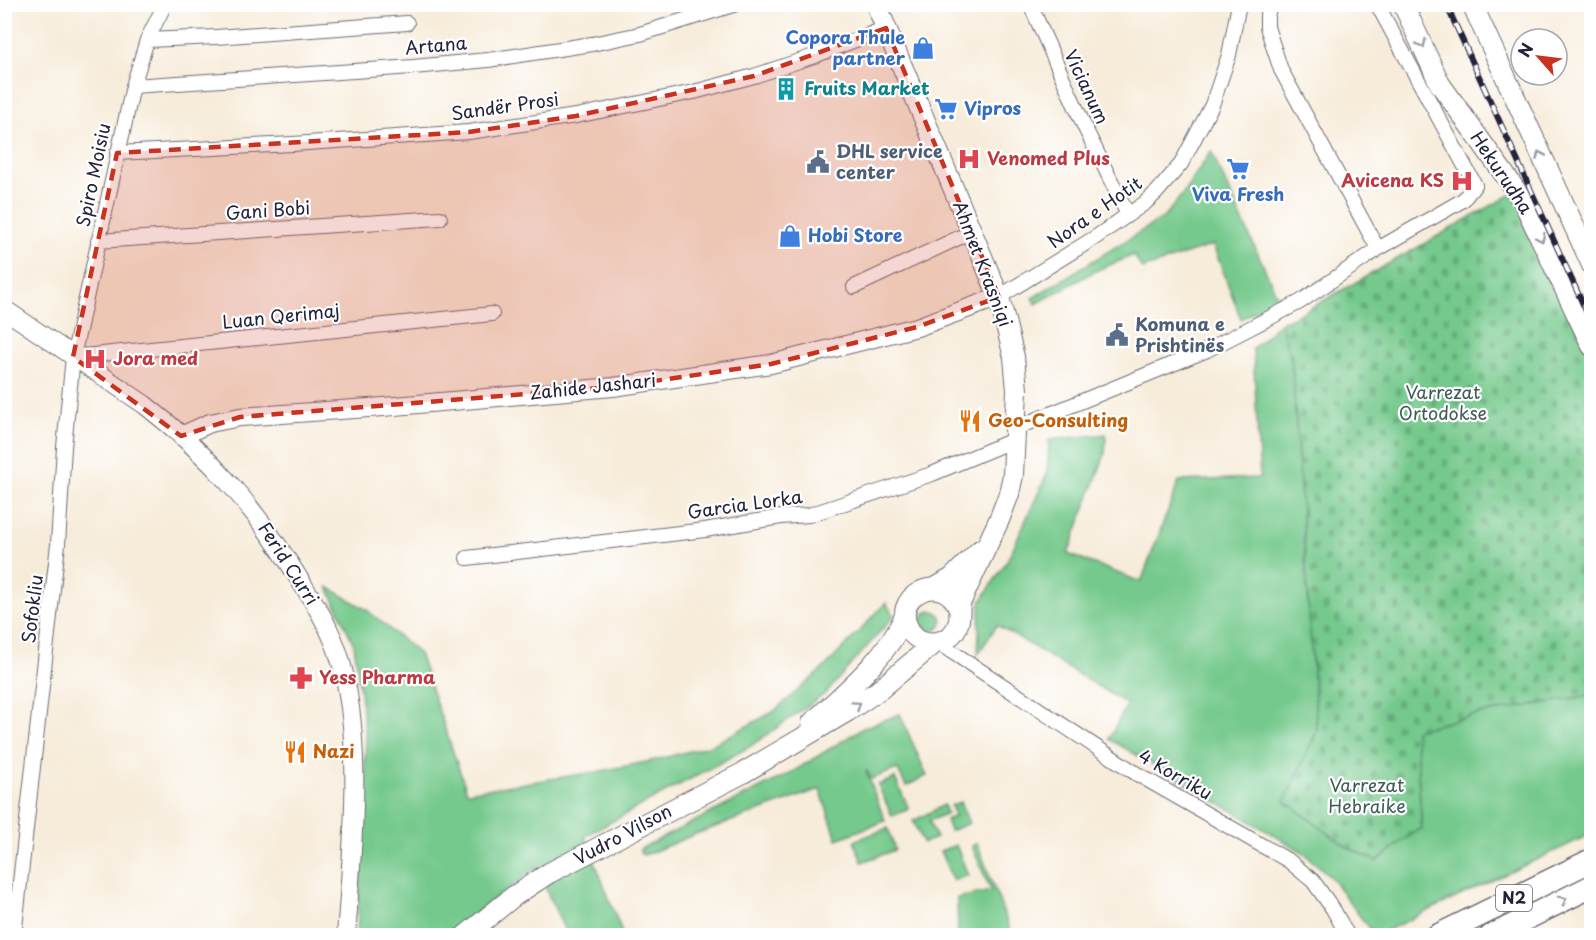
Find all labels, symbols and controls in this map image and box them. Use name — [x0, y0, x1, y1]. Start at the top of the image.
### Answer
place label: Copora Thule partner — [785, 23, 906, 71]
north arrow — [1509, 27, 1569, 87]
street label: Artana — [404, 28, 468, 61]
shop icon: Copora Thule partner — [910, 35, 936, 61]
one-way arrow — [1414, 38, 1426, 49]
text: N — [1511, 38, 1538, 61]
street label: Vicianum — [1058, 45, 1116, 128]
place label: Fruits Market — [804, 74, 930, 101]
building icon: Fruits Market — [773, 76, 799, 102]
street label: Sandër Prosi — [449, 85, 560, 126]
place label: Vipros — [964, 94, 1022, 121]
supermarket icon: Vipros — [933, 96, 959, 122]
street label: Spiro Moisiu — [68, 120, 117, 229]
street label: Hekurudha — [1464, 125, 1540, 220]
place label: DHL service center — [836, 137, 943, 185]
place label: Venomed Plus — [987, 144, 1110, 171]
hospital icon: Venomed Plus — [956, 146, 982, 172]
public building icon: DHL service center — [805, 149, 831, 175]
one-way arrow — [1535, 151, 1547, 162]
supermarket icon: Viva Fresh — [1225, 156, 1251, 182]
place label: Avicena KS — [1341, 166, 1444, 193]
hospital icon: Avicena KS — [1449, 168, 1475, 194]
street label: Nora e Hotit — [1041, 169, 1147, 254]
place label: Viva Fresh — [1192, 180, 1284, 207]
street label: Gani Bobi — [225, 193, 311, 226]
street label: Ahmet Krasniqi — [947, 196, 1020, 330]
place label: Hobi Store — [808, 221, 903, 248]
shop icon: Hobi Store — [777, 223, 803, 249]
one-way arrow — [1533, 232, 1545, 243]
street label: Luan Qerimaj — [221, 296, 341, 335]
place label: Komuna e Prishtinës — [1135, 310, 1225, 358]
public building icon: Komuna e Prishtinës — [1104, 322, 1130, 348]
place label: Jora med — [113, 344, 198, 371]
hospital icon: Jora med — [82, 346, 108, 372]
street label: Zahide Jashari — [528, 365, 657, 406]
park label: Varrezat Ortodokse — [1399, 378, 1487, 426]
place label: Geo-Consulting — [988, 406, 1128, 433]
restaurant icon: Geo-Consulting — [957, 408, 983, 434]
street label: Garcia Lorka — [686, 482, 804, 525]
street label: Ferid Curri — [252, 516, 326, 610]
street label: Sofokliu — [14, 573, 49, 645]
place label: Yess Pharma — [319, 663, 436, 690]
pharmacy icon: Yess Pharma — [288, 665, 314, 691]
one-way arrow — [850, 701, 861, 712]
place label: Nazi — [313, 737, 354, 764]
restaurant icon: Nazi — [282, 739, 308, 765]
street label: 4 Korriku — [1134, 742, 1218, 806]
park label: Varrezat Hebraike — [1328, 771, 1406, 819]
street label: Vudro Vilson — [568, 797, 676, 871]
road number: N2 — [1496, 885, 1532, 911]
one-way arrow — [1557, 896, 1568, 907]

